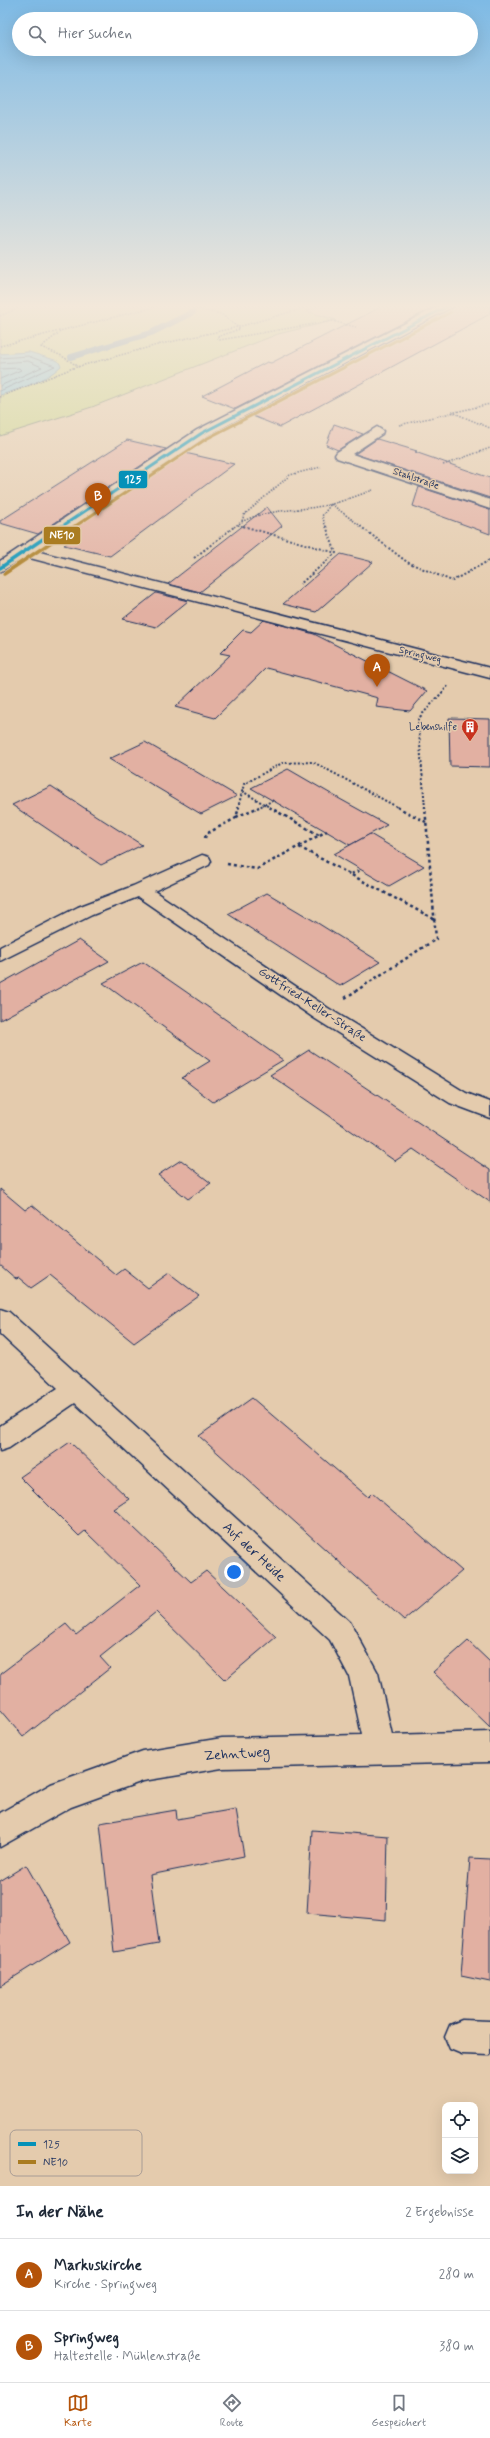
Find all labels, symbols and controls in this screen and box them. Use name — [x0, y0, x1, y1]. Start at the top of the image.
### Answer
search box — [12, 12, 478, 56]
icon: search — [26, 23, 48, 45]
text: Hier suchen — [58, 24, 132, 44]
street label: Stahlstraße — [391, 465, 441, 493]
line badge: 125 — [118, 470, 148, 489]
text: 125 — [125, 473, 141, 487]
pin: B — [85, 483, 111, 516]
line badge: NE10 — [43, 526, 81, 545]
text: NE10 — [50, 529, 74, 543]
street label: Springweg — [397, 643, 443, 668]
pin: A — [364, 654, 390, 687]
building icon: Lebenshilfe — [460, 717, 480, 742]
place label: Lebenshilfe — [409, 721, 457, 734]
street label: Gottfried-Keller-Straße — [255, 964, 369, 1046]
street label: Auf der Heide — [219, 1518, 289, 1586]
your location — [224, 1562, 244, 1582]
street label: Zehntweg — [203, 1743, 271, 1766]
map controls — [442, 2102, 478, 2174]
button: locate — [442, 2102, 478, 2138]
legend — [10, 2130, 142, 2176]
text: 125 — [43, 2138, 60, 2152]
button: layers — [442, 2138, 478, 2174]
text: NE10 — [43, 2156, 68, 2170]
text: In der Nähe — [16, 2201, 104, 2223]
text: 2 Ergebnisse — [405, 2204, 474, 2221]
text: Markuskirche — [54, 2256, 142, 2276]
text: A — [25, 2266, 33, 2283]
text: 280 m — [439, 2266, 474, 2283]
text: Kirche · Springweg — [54, 2276, 157, 2293]
text: Springweg — [54, 2328, 119, 2348]
text: B — [25, 2338, 33, 2355]
text: 380 m — [439, 2338, 474, 2355]
text: Haltestelle · Mühlenstraße — [54, 2348, 201, 2365]
tab: Karte — [64, 2392, 92, 2430]
tab: Route — [220, 2392, 244, 2430]
tab: Gespeichert — [372, 2392, 426, 2430]

